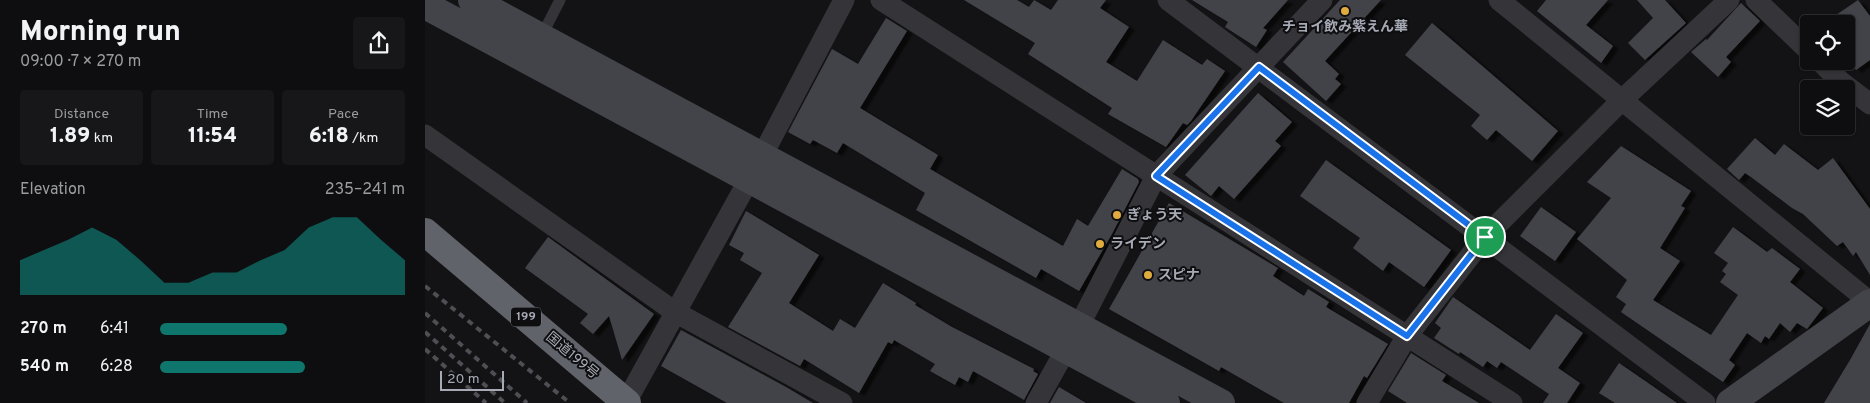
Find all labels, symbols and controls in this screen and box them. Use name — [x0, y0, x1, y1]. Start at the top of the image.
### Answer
marker: チョイ飲み紫えん華 — [1339, 5, 1351, 17]
text: Morning run — [20, 15, 181, 51]
map controls — [1800, 15, 1855, 135]
button: locate — [1800, 15, 1855, 70]
button: share — [353, 17, 405, 69]
place label: チョイ飲み紫えん華 — [1282, 19, 1408, 36]
text: 09:00 · 7 × 270 m — [20, 52, 141, 72]
button: layers — [1800, 80, 1855, 135]
text: Distance — [54, 106, 109, 123]
text: Time — [197, 106, 228, 123]
text: Pace — [328, 106, 359, 123]
text: 1.89 — [50, 123, 90, 150]
text: 11:54 — [188, 123, 237, 150]
text: 6:18 — [309, 123, 349, 150]
text: km — [90, 130, 113, 147]
text: /km — [349, 130, 378, 147]
text: Elevation — [20, 180, 86, 200]
text: 235–241 m — [325, 180, 405, 200]
place label: ぎょう天 — [1127, 207, 1182, 224]
marker: ぎょう天 — [1111, 209, 1123, 221]
pin — [1464, 216, 1506, 258]
icon: arrive — [1471, 223, 1499, 251]
place label: ライデン — [1110, 235, 1166, 253]
marker: ライデン — [1094, 238, 1106, 250]
place label: スピナ — [1158, 267, 1200, 284]
marker: スピナ — [1142, 269, 1154, 281]
road number: 199 — [511, 308, 541, 326]
text: 270 m — [20, 319, 67, 339]
text: 6:41 — [100, 319, 129, 339]
street label: 国道199号 — [542, 329, 602, 383]
text: 540 m — [20, 357, 69, 377]
text: 6:28 — [100, 357, 133, 377]
scale bar — [440, 368, 504, 391]
text: 20 m — [447, 371, 480, 388]

